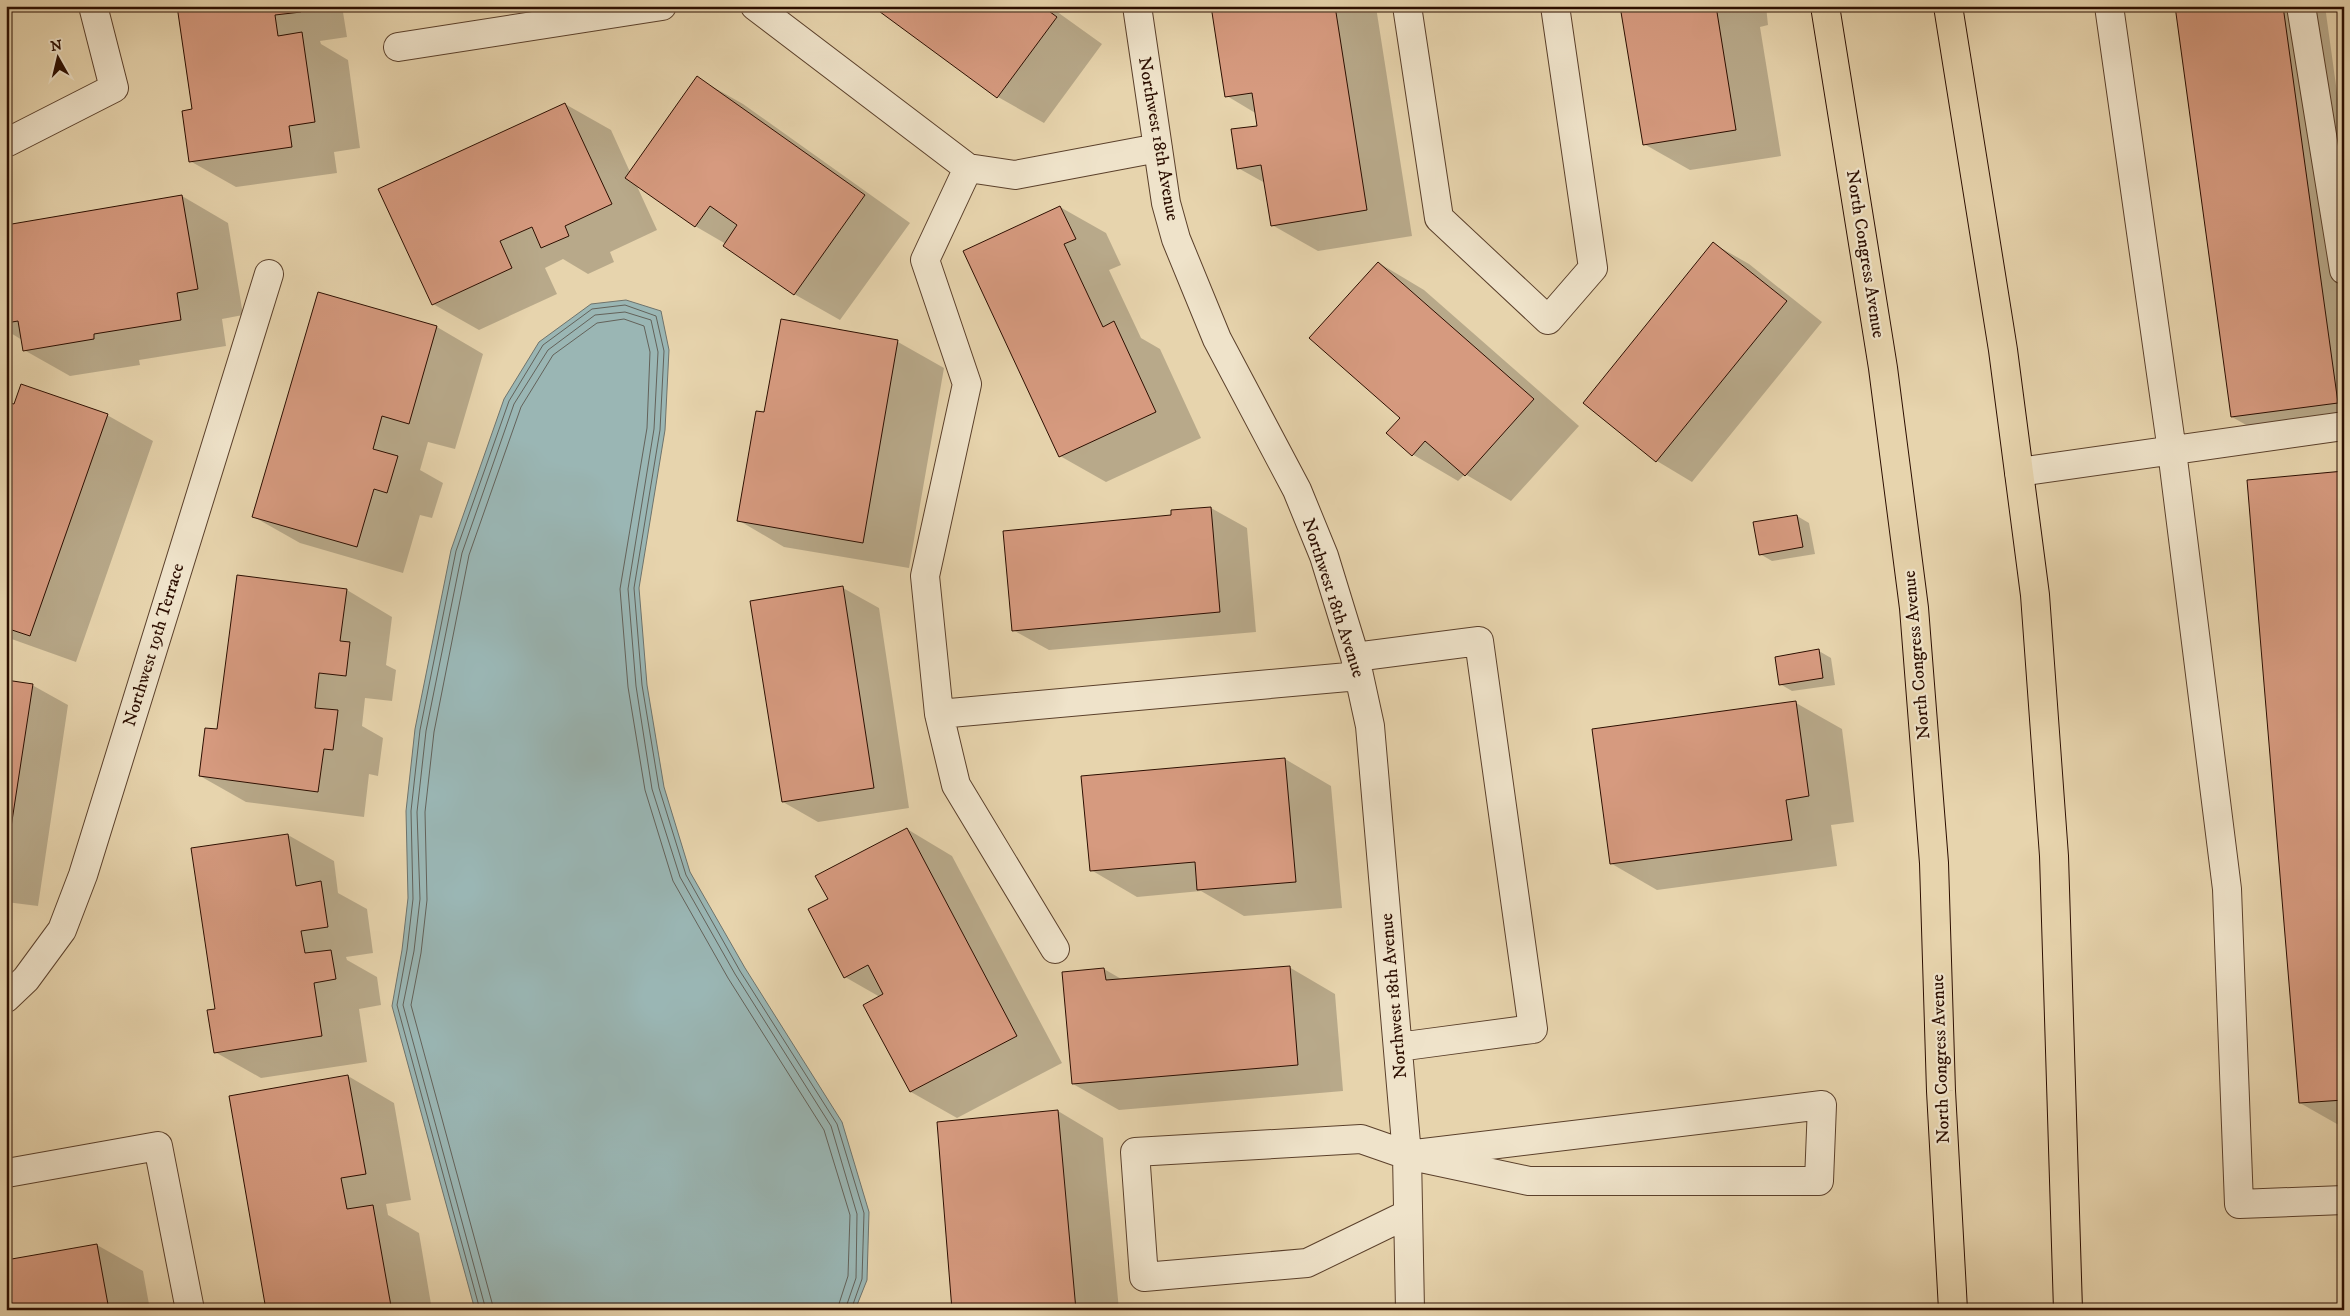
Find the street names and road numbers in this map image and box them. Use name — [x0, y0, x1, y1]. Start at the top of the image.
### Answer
street label: Northwest 18th Avenue — [1133, 55, 1183, 223]
street label: North Congress Avenue — [1841, 168, 1889, 340]
street label: Northwest 18th Avenue — [1297, 516, 1369, 680]
street label: Northwest 19th Terrace — [119, 561, 189, 729]
street label: North Congress Avenue — [1899, 570, 1935, 740]
street label: Northwest 18th Avenue — [1376, 912, 1412, 1080]
street label: North Congress Avenue — [1927, 974, 1955, 1144]

